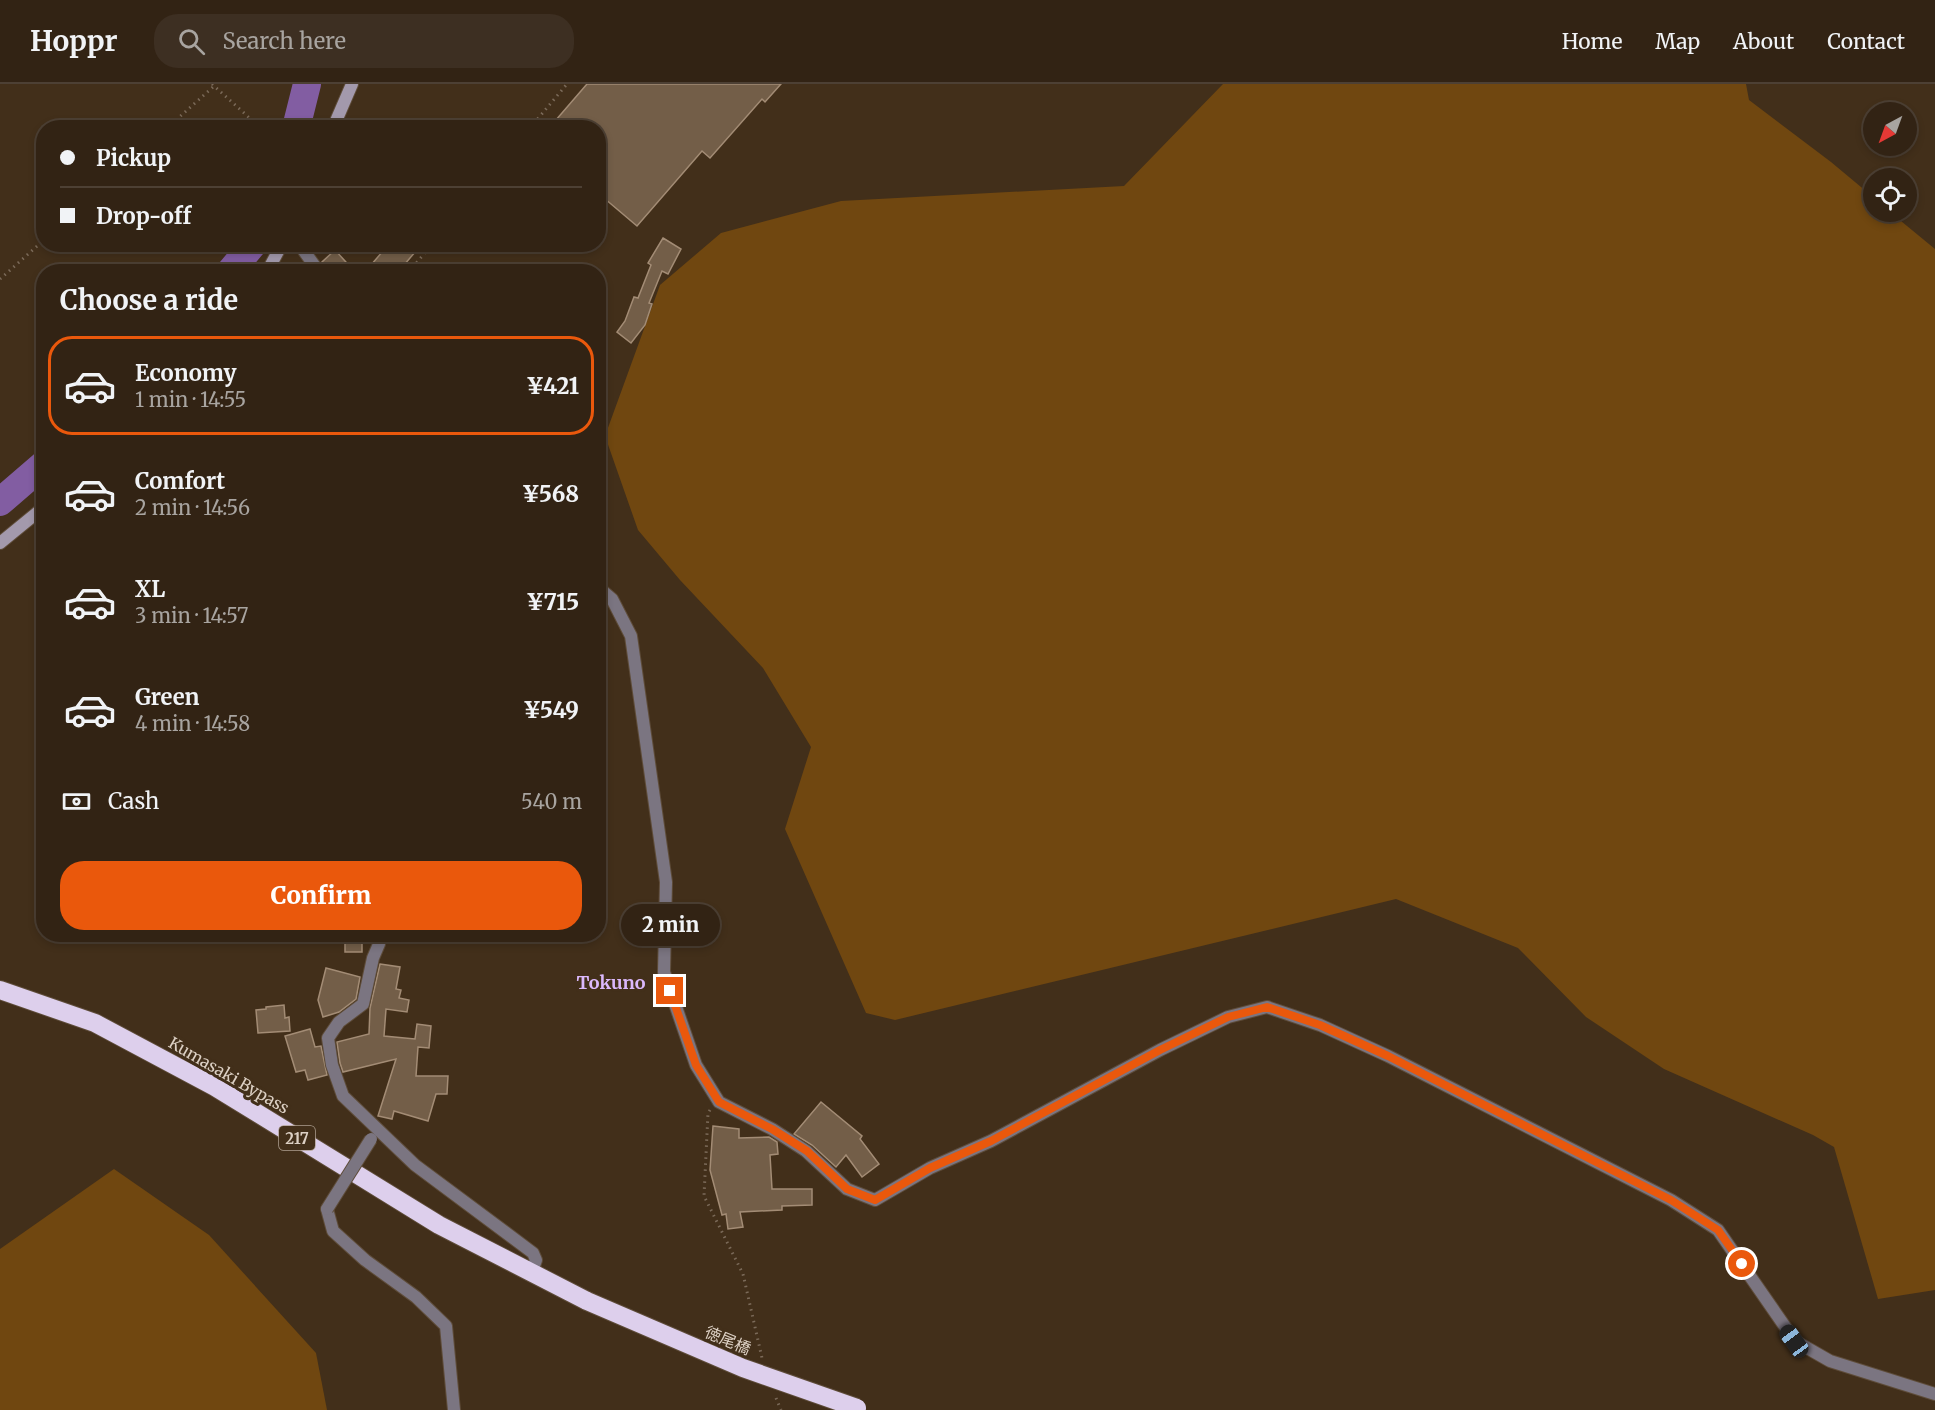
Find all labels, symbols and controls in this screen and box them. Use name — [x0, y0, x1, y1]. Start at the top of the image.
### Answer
search box — [154, 14, 574, 68]
text: Hoppr — [30, 23, 118, 59]
icon: search — [175, 25, 208, 58]
text: Search here — [223, 27, 346, 55]
text: Home — [1562, 28, 1622, 55]
text: Map — [1655, 28, 1700, 55]
text: About — [1733, 28, 1794, 55]
text: Contact — [1827, 28, 1905, 55]
north arrow — [1863, 102, 1917, 156]
map controls — [1863, 102, 1917, 222]
text: Pickup — [96, 144, 171, 172]
button: locate — [1863, 168, 1917, 222]
text: Drop-off — [96, 202, 191, 230]
text: Choose a ride — [60, 283, 238, 317]
icon: car — [63, 359, 117, 413]
text: Economy — [135, 359, 236, 387]
text: ¥421 — [526, 372, 579, 400]
text: 1 min · 14:55 — [135, 387, 246, 412]
icon: car — [63, 467, 117, 521]
text: Comfort — [135, 467, 225, 495]
text: ¥568 — [522, 480, 579, 508]
text: 2 min · 14:56 — [135, 495, 250, 520]
icon: car — [63, 575, 117, 629]
text: XL — [135, 575, 165, 603]
text: ¥715 — [526, 588, 579, 616]
text: 3 min · 14:57 — [135, 603, 248, 628]
icon: car — [63, 683, 117, 737]
text: Green — [135, 683, 199, 711]
text: ¥549 — [523, 696, 579, 724]
text: 4 min · 14:58 — [135, 711, 250, 736]
icon: cash — [60, 785, 93, 818]
text: Cash — [108, 787, 159, 815]
text: 540 m — [521, 789, 582, 814]
button: Confirm — [60, 861, 582, 930]
callout: 2 min — [620, 904, 720, 946]
text: 2 min — [642, 912, 699, 937]
district label: Tokuno — [577, 971, 646, 994]
route end — [656, 977, 683, 1004]
street label: Kumasaki Bypass — [165, 1032, 293, 1118]
road number: 217 — [279, 1126, 315, 1150]
route start — [1728, 1250, 1755, 1277]
street label: 徳尾橋 — [702, 1321, 754, 1359]
car — [1776, 1321, 1812, 1361]

